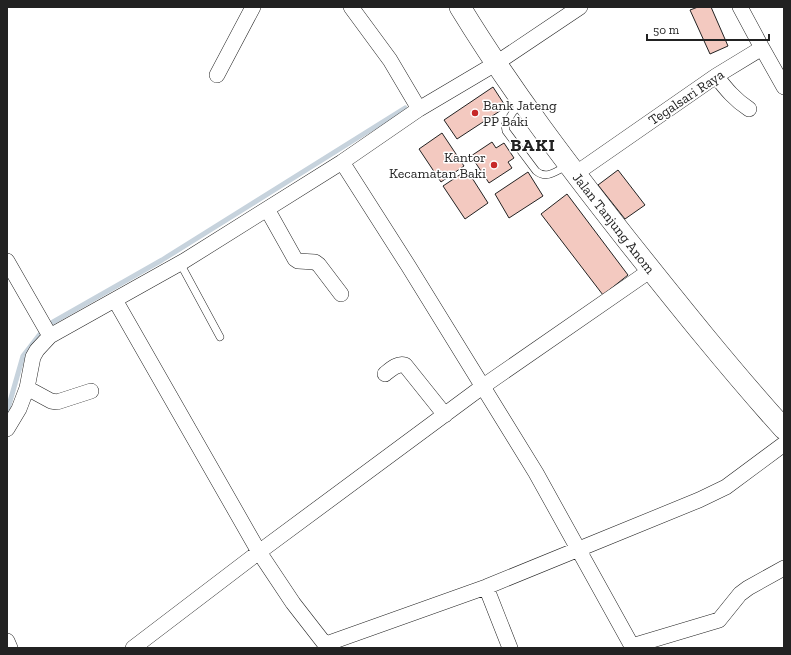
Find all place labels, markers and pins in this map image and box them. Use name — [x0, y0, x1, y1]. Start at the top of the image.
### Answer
place label: Bank Jateng PP Baki — [483, 97, 557, 130]
marker: Bank Jateng PP Baki — [470, 108, 480, 118]
place label: Kantor Kecamatan Baki — [389, 149, 486, 182]
marker: Kantor Kecamatan Baki — [489, 160, 499, 170]

